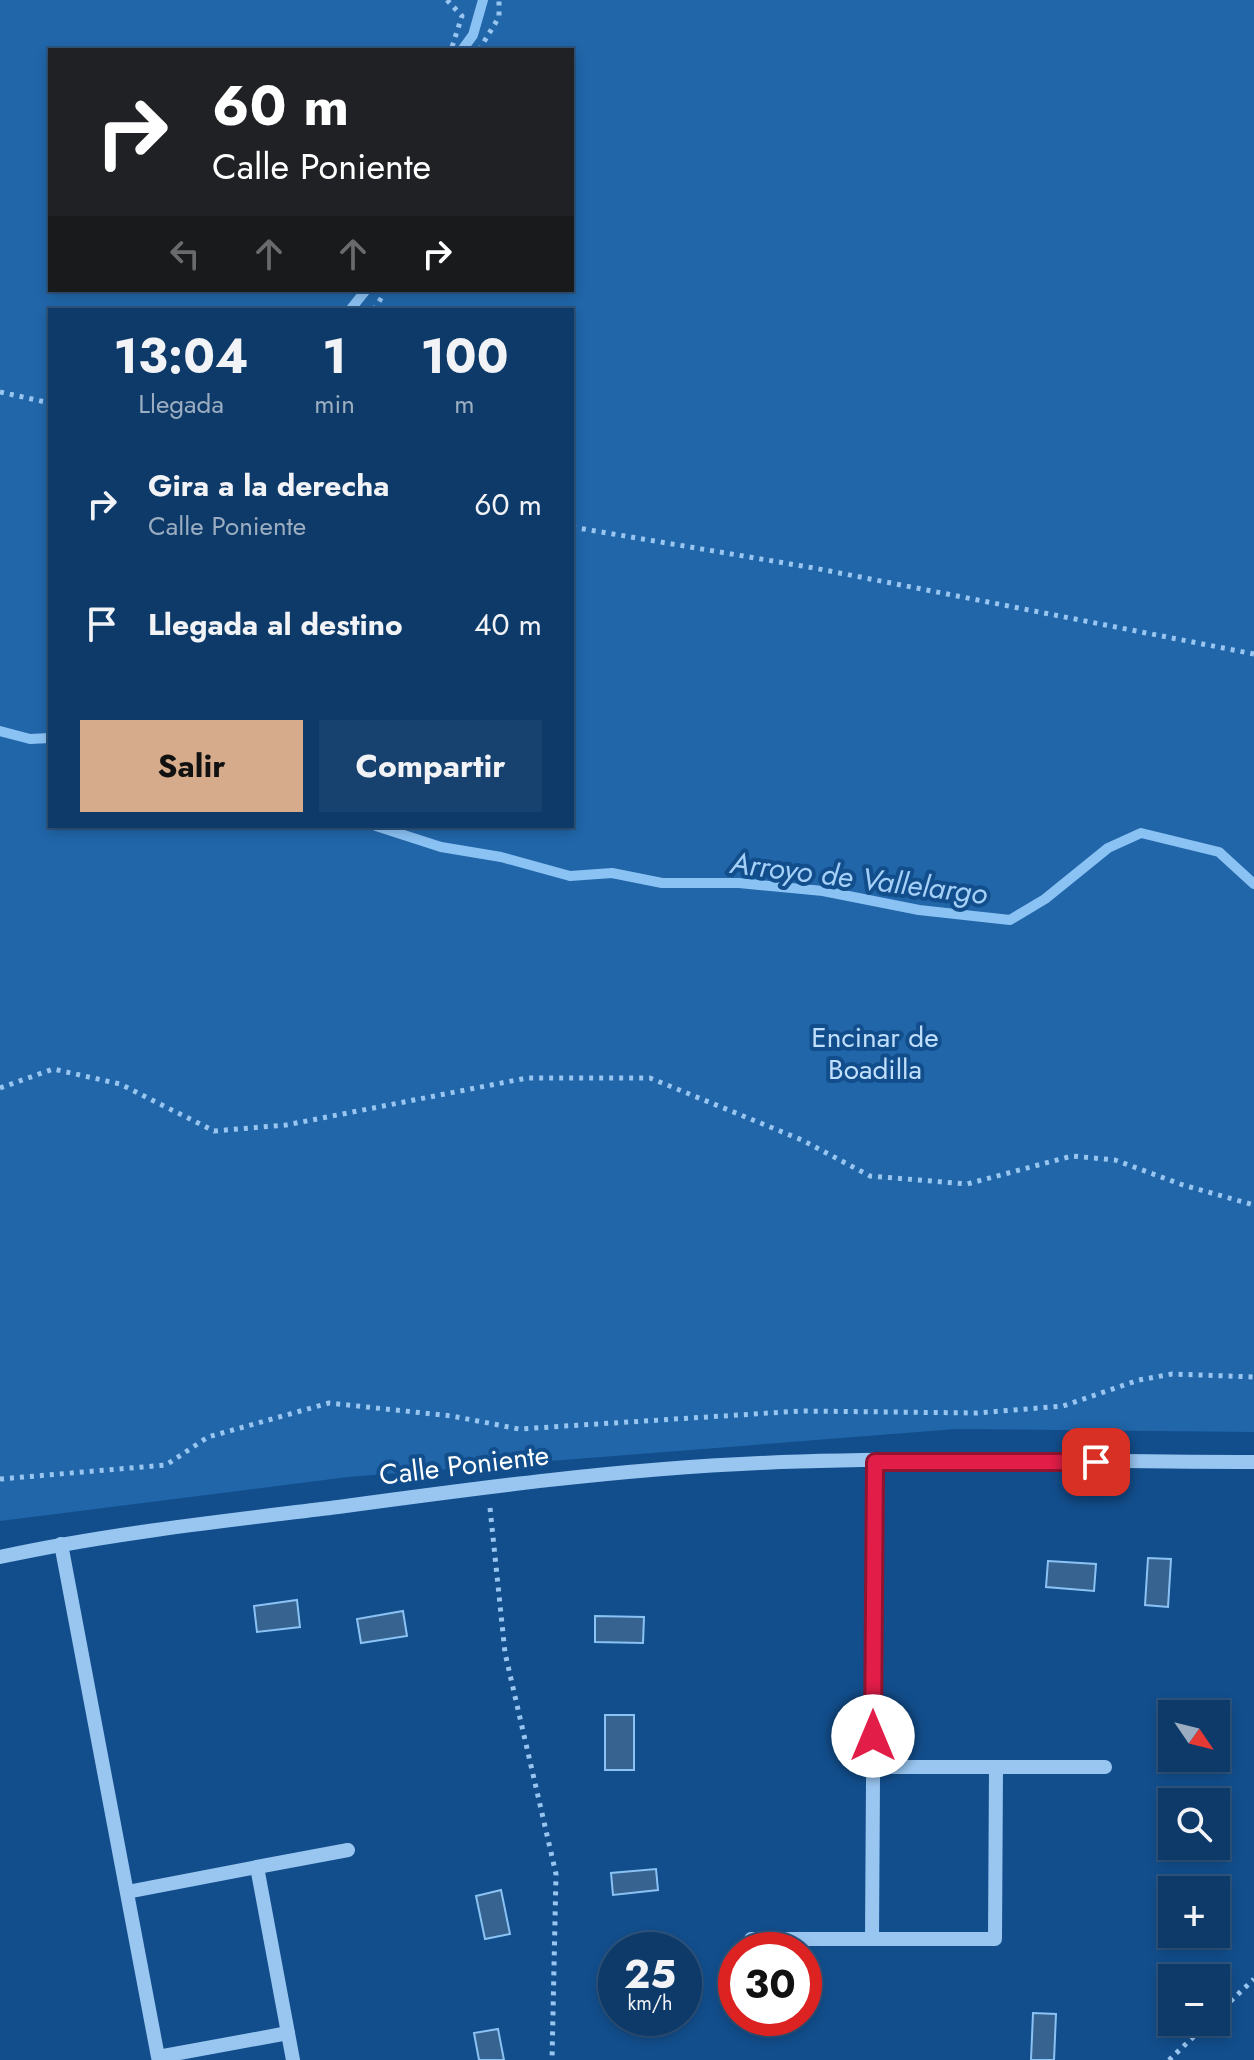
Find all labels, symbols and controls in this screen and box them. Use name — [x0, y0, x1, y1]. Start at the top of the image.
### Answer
text: 60 m — [212, 65, 349, 146]
icon: right — [80, 80, 184, 184]
text: Calle Poniente — [212, 140, 431, 192]
icon: left — [163, 232, 207, 276]
icon: ahead — [247, 232, 291, 276]
icon: ahead — [331, 232, 375, 276]
icon: right — [415, 232, 459, 276]
text: 13:04 — [114, 322, 249, 391]
text: 1 — [322, 322, 347, 391]
text: 100 — [420, 322, 508, 391]
text: Llegada — [138, 385, 224, 423]
text: min — [314, 385, 355, 423]
text: m — [454, 385, 475, 423]
text: Gira a la derecha — [148, 464, 389, 507]
icon: right — [80, 482, 124, 526]
text: 60 m — [474, 483, 542, 526]
text: Calle Poniente — [148, 507, 306, 545]
icon: arrive — [80, 602, 124, 646]
text: Llegada al destino — [148, 603, 403, 646]
text: 40 m — [474, 603, 542, 646]
button: Salir — [80, 720, 303, 812]
button: Compartir — [319, 720, 542, 812]
water label: Arroyo de Vallelargo — [727, 841, 990, 915]
park label: Encinar de Boadilla — [811, 1017, 939, 1090]
pin — [1062, 1428, 1130, 1496]
street label: Calle Poniente — [377, 1434, 551, 1496]
icon: arrive — [1074, 1440, 1118, 1484]
position arrow — [831, 1694, 915, 1778]
north arrow — [1158, 1700, 1230, 1772]
map controls — [1158, 1700, 1230, 2036]
button: search — [1158, 1788, 1230, 1860]
button: + — [1158, 1876, 1230, 1948]
speed limit sign: 30 — [718, 1932, 822, 2036]
text: 25 — [624, 1945, 676, 2003]
button: − — [1158, 1964, 1230, 2036]
text: km/h — [627, 1989, 673, 2018]

